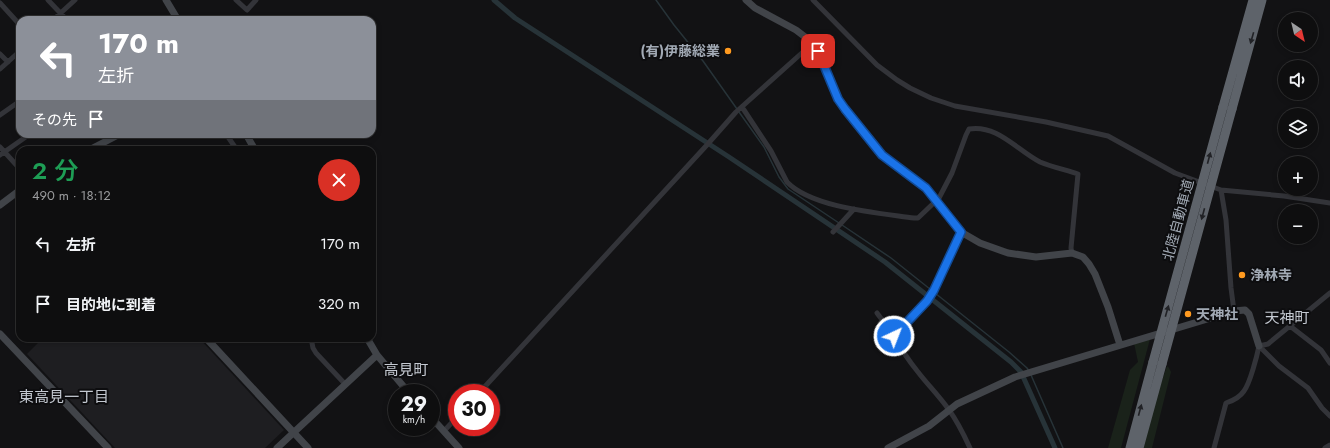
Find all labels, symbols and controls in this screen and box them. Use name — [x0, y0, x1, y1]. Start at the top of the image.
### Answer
north arrow — [1278, 12, 1318, 52]
map controls — [1278, 12, 1318, 244]
text: 170 m — [98, 23, 179, 64]
icon: left — [32, 32, 84, 84]
one-way arrow — [1249, 32, 1255, 44]
pin — [801, 34, 835, 68]
icon: arrive — [807, 40, 829, 62]
place label: (有)伊藤総業 — [640, 41, 720, 61]
marker: (有)伊藤総業 — [723, 46, 733, 56]
button: sound — [1278, 60, 1318, 100]
text: 左折 — [98, 63, 134, 89]
icon: arrive — [85, 108, 107, 130]
button: layers — [1278, 108, 1318, 148]
text: その先 — [32, 109, 77, 131]
one-way arrow — [1206, 152, 1212, 164]
text: 2 分 — [32, 153, 78, 188]
button: + — [1278, 156, 1318, 196]
button: close — [318, 159, 360, 201]
street label: 北陸自動車道 — [1157, 177, 1199, 263]
text: 490 m · 18:12 — [32, 186, 111, 205]
button: − — [1278, 204, 1318, 244]
one-way arrow — [1200, 209, 1206, 221]
icon: left — [32, 233, 54, 255]
text: 170 m — [320, 233, 360, 255]
text: 左折 — [66, 234, 96, 256]
place label: 浄林寺 — [1250, 265, 1292, 285]
marker: 浄林寺 — [1237, 270, 1247, 280]
icon: arrive — [32, 293, 54, 315]
text: 320 m — [318, 293, 360, 315]
text: 目的地に到着 — [66, 294, 156, 316]
one-way arrow — [1164, 304, 1170, 316]
place label: 天神社 — [1196, 304, 1238, 324]
district label: 天神町 — [1264, 307, 1310, 329]
marker: 天神社 — [1183, 309, 1193, 319]
position arrow — [873, 315, 915, 357]
district label: 高見町 — [383, 359, 429, 381]
speed limit sign: 30 — [448, 384, 500, 436]
district label: 東高見一丁目 — [19, 386, 109, 408]
text: 29 — [401, 390, 427, 419]
one-way arrow — [1137, 404, 1143, 416]
text: km/h — [403, 412, 425, 427]

